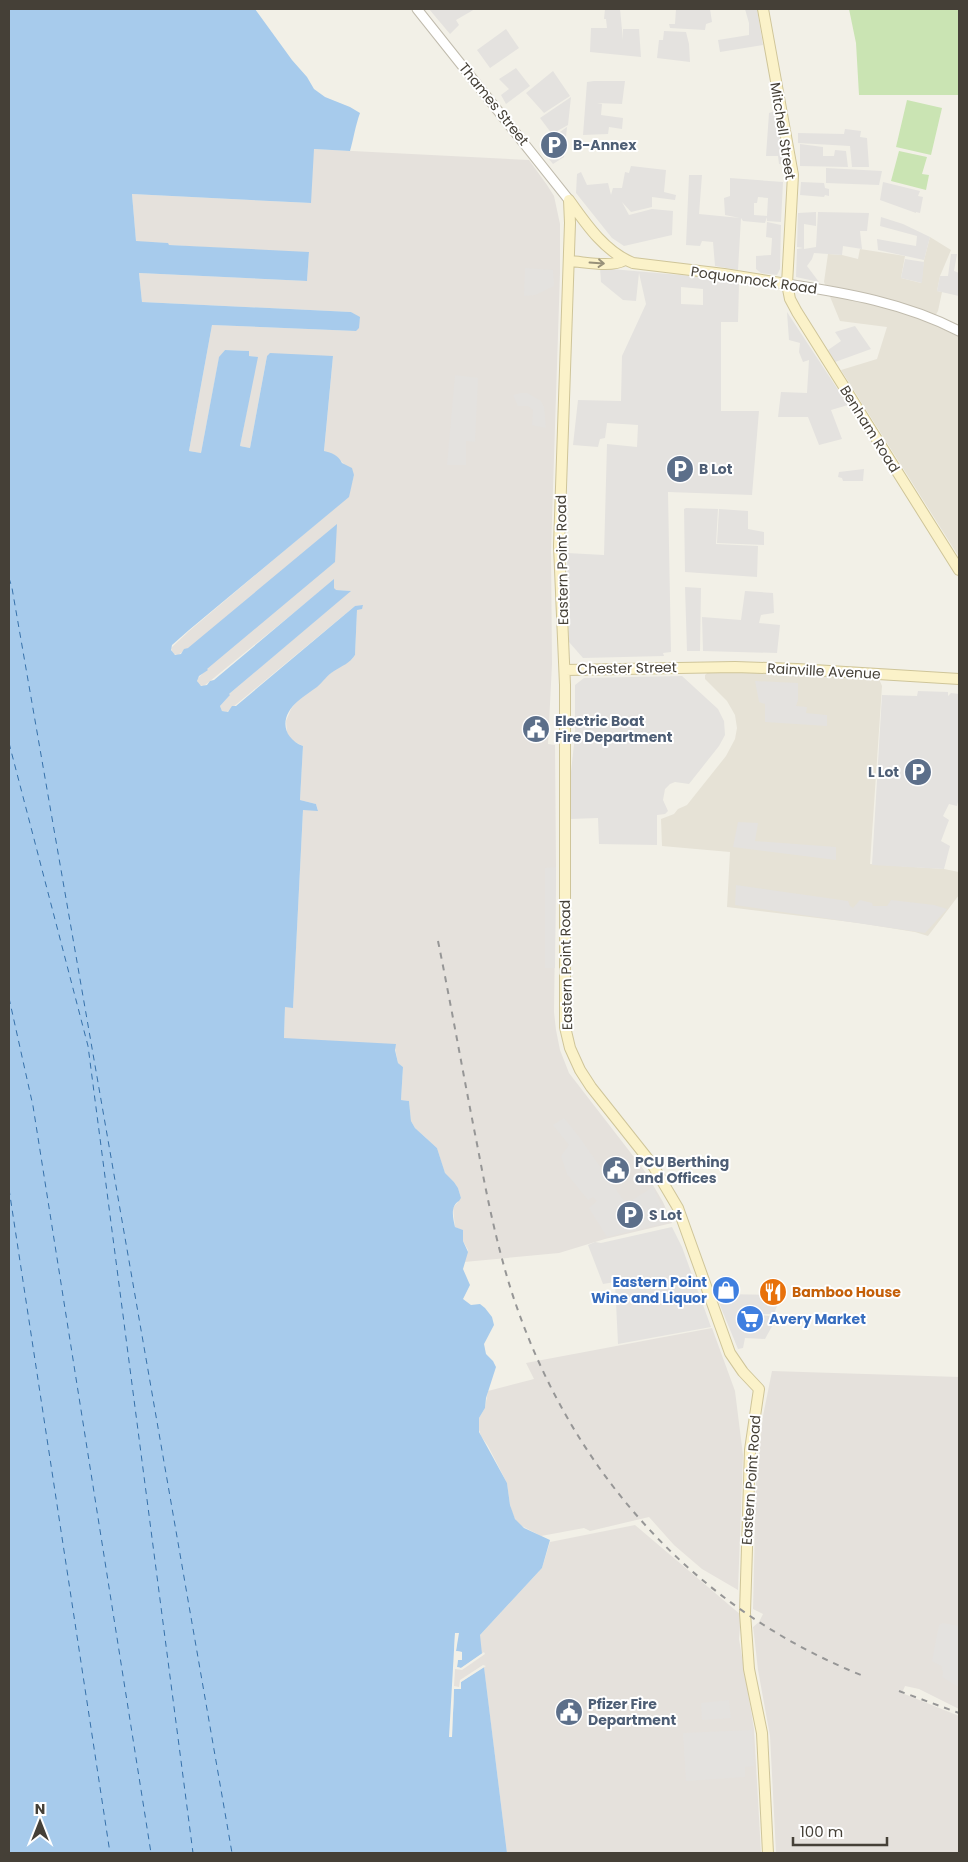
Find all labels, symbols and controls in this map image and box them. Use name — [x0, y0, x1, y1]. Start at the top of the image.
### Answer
street label: Thames Street — [454, 58, 534, 150]
street label: Mitchell Street — [765, 81, 801, 181]
parking icon: B-Annex — [539, 130, 569, 160]
place label: B-Annex — [573, 135, 637, 155]
one-way arrow — [589, 258, 605, 268]
street label: Poquonnock Road — [690, 261, 818, 299]
street label: Benham Road — [835, 382, 905, 476]
parking icon: B Lot — [665, 454, 695, 484]
place label: B Lot — [699, 459, 733, 479]
street label: Eastern Point Road — [551, 495, 573, 625]
street label: Chester Street — [577, 657, 677, 679]
street label: Rainville Avenue — [767, 658, 882, 684]
place label: Electric Boat Fire Department — [555, 711, 673, 747]
public building icon: Electric Boat Fire Department — [521, 714, 551, 744]
parking icon: L Lot — [903, 757, 933, 787]
place label: L Lot — [868, 762, 899, 782]
street label: Eastern Point Road — [555, 900, 577, 1030]
place label: PCU Berthing and Offices — [635, 1152, 729, 1188]
public building icon: PCU Berthing and Offices — [601, 1155, 631, 1185]
parking icon: S Lot — [615, 1200, 645, 1230]
place label: S Lot — [649, 1205, 682, 1225]
place label: Eastern Point Wine and Liquor — [591, 1272, 707, 1308]
shop icon: Eastern Point Wine and Liquor — [711, 1275, 741, 1305]
restaurant icon: Bamboo House — [758, 1277, 788, 1307]
place label: Bamboo House — [792, 1282, 901, 1302]
supermarket icon: Avery Market — [735, 1304, 765, 1334]
place label: Avery Market — [769, 1309, 866, 1329]
street label: Eastern Point Road — [736, 1414, 766, 1546]
place label: Pfizer Fire Department — [588, 1694, 676, 1730]
public building icon: Pfizer Fire Department — [554, 1697, 584, 1727]
north arrow — [15, 1797, 65, 1847]
text: N — [35, 1799, 45, 1819]
scale bar — [793, 1814, 887, 1846]
text: 100 m — [800, 1821, 843, 1842]

